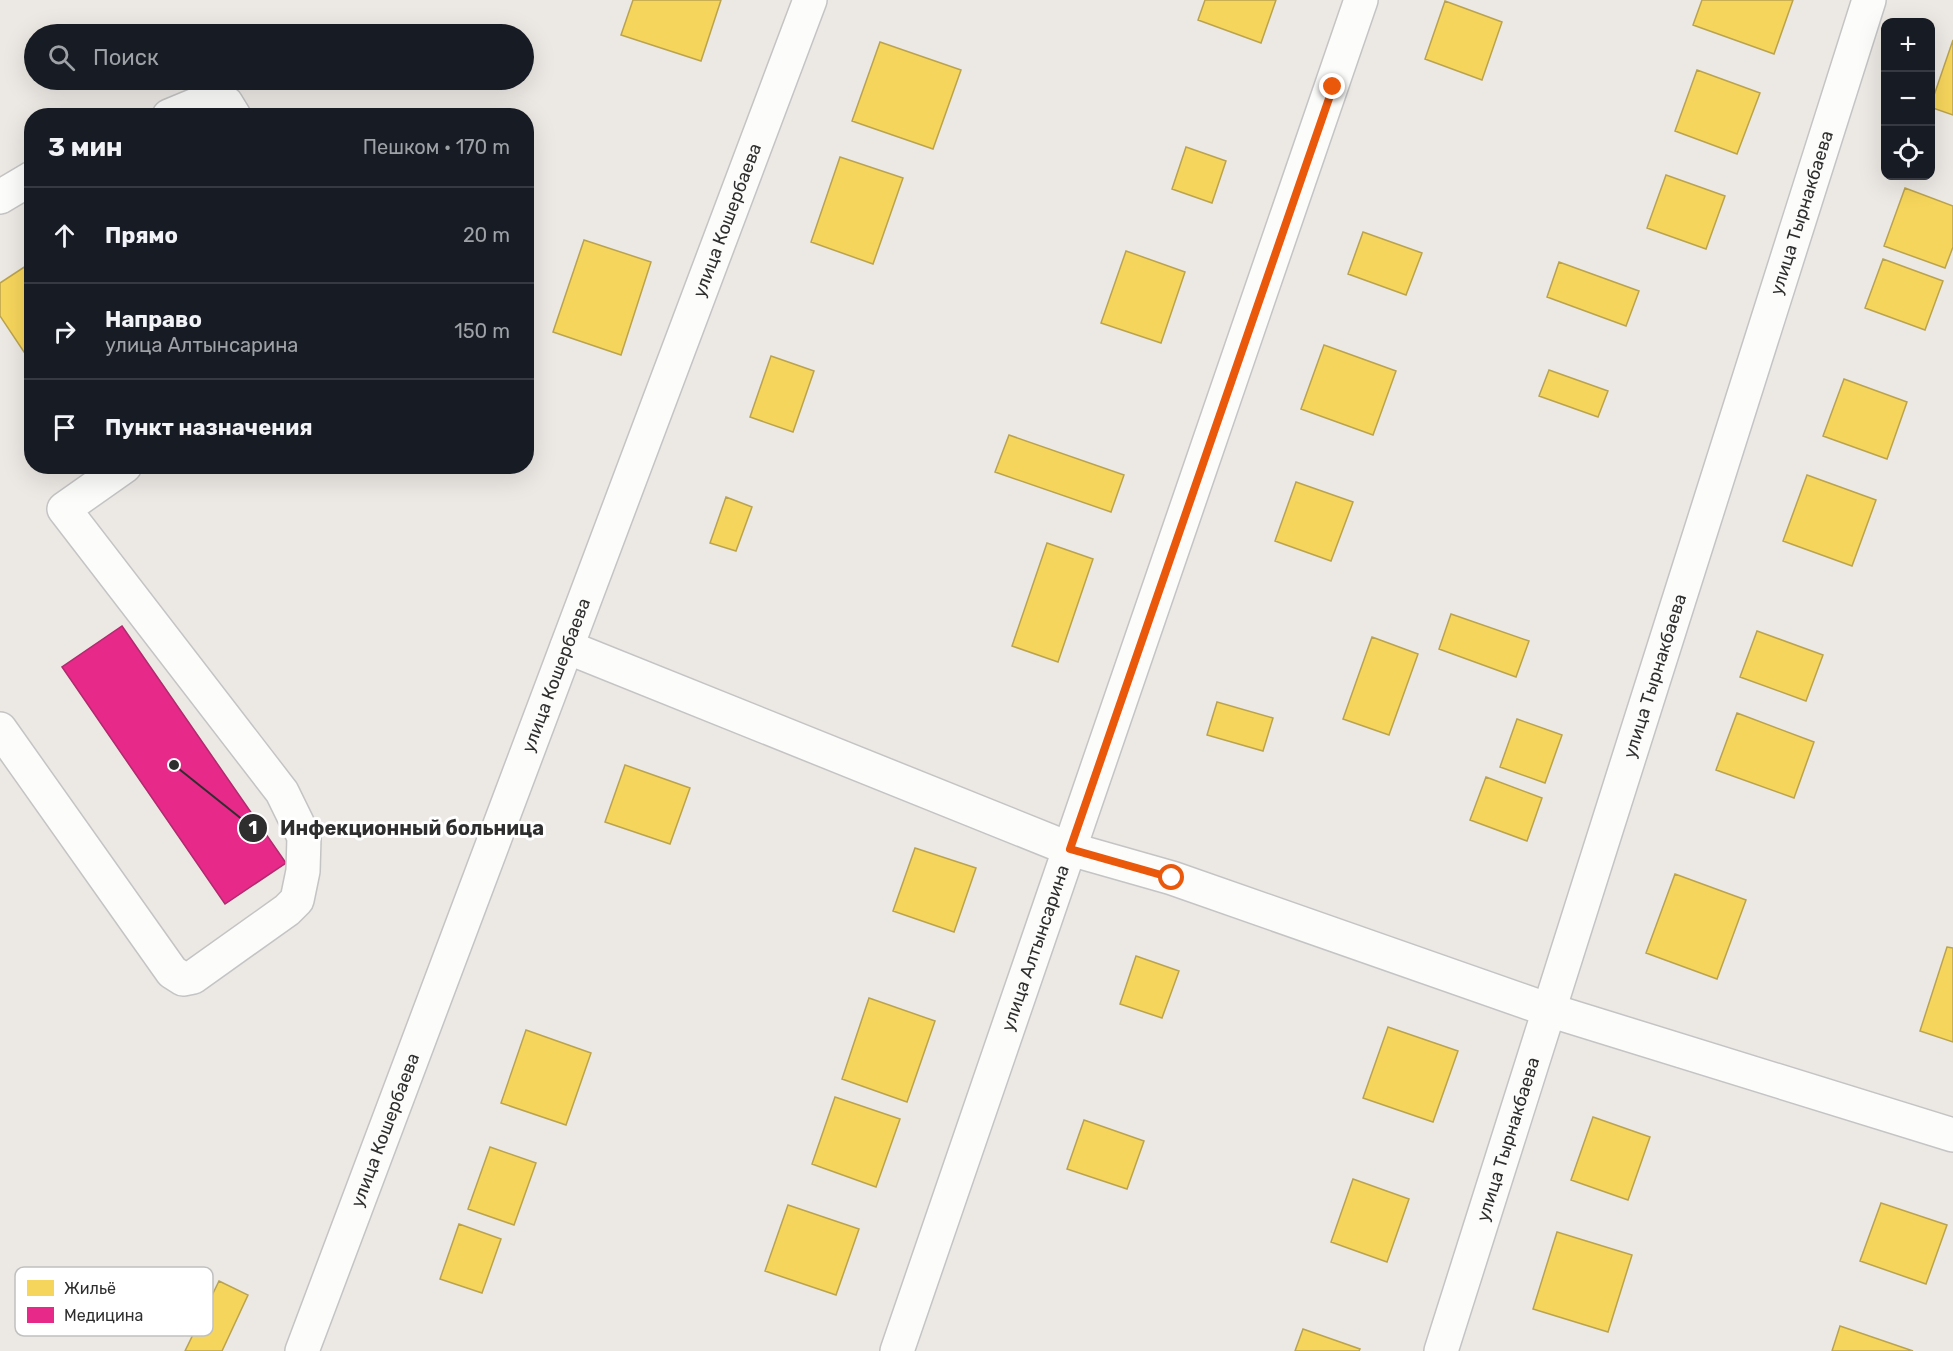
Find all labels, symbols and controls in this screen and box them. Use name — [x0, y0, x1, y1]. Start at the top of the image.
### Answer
map controls — [1881, 18, 1935, 180]
button: + — [1881, 18, 1935, 72]
search box — [24, 24, 534, 90]
icon: search — [45, 41, 78, 74]
text: Поиск — [93, 44, 159, 71]
button: − — [1881, 72, 1935, 126]
route end — [1319, 73, 1345, 99]
button: locate — [1881, 126, 1935, 180]
street label: улица Тырнакбаева — [1765, 128, 1838, 298]
text: 3 мин — [48, 132, 123, 163]
text: Пешком · 170 m — [363, 135, 510, 159]
street label: улица Кошербаева — [688, 140, 766, 301]
icon: ahead — [48, 219, 81, 252]
text: Прямо — [105, 222, 178, 249]
text: 20 m — [463, 223, 510, 247]
text: Направо — [105, 306, 202, 333]
icon: right — [48, 315, 81, 348]
text: 150 m — [454, 319, 510, 343]
text: улица Алтынсарина — [105, 333, 298, 357]
icon: arrive — [48, 411, 81, 444]
text: Пункт назначения — [105, 414, 313, 441]
street label: улица Тырнакбаева — [1618, 591, 1691, 761]
street label: улица Кошербаева — [517, 595, 595, 755]
callout: Инфекционный больница — [238, 809, 556, 847]
text: Инфекционный больница — [280, 816, 544, 840]
text: 1 — [249, 817, 257, 839]
street label: улица Алтынсарина — [997, 862, 1074, 1034]
route start — [1158, 864, 1184, 890]
street label: улица Кошербаева — [346, 1050, 424, 1210]
street label: улица Тырнакбаева — [1472, 1054, 1544, 1224]
legend — [15, 1267, 213, 1336]
text: Жильё — [64, 1279, 116, 1298]
text: Медицина — [64, 1306, 143, 1325]

